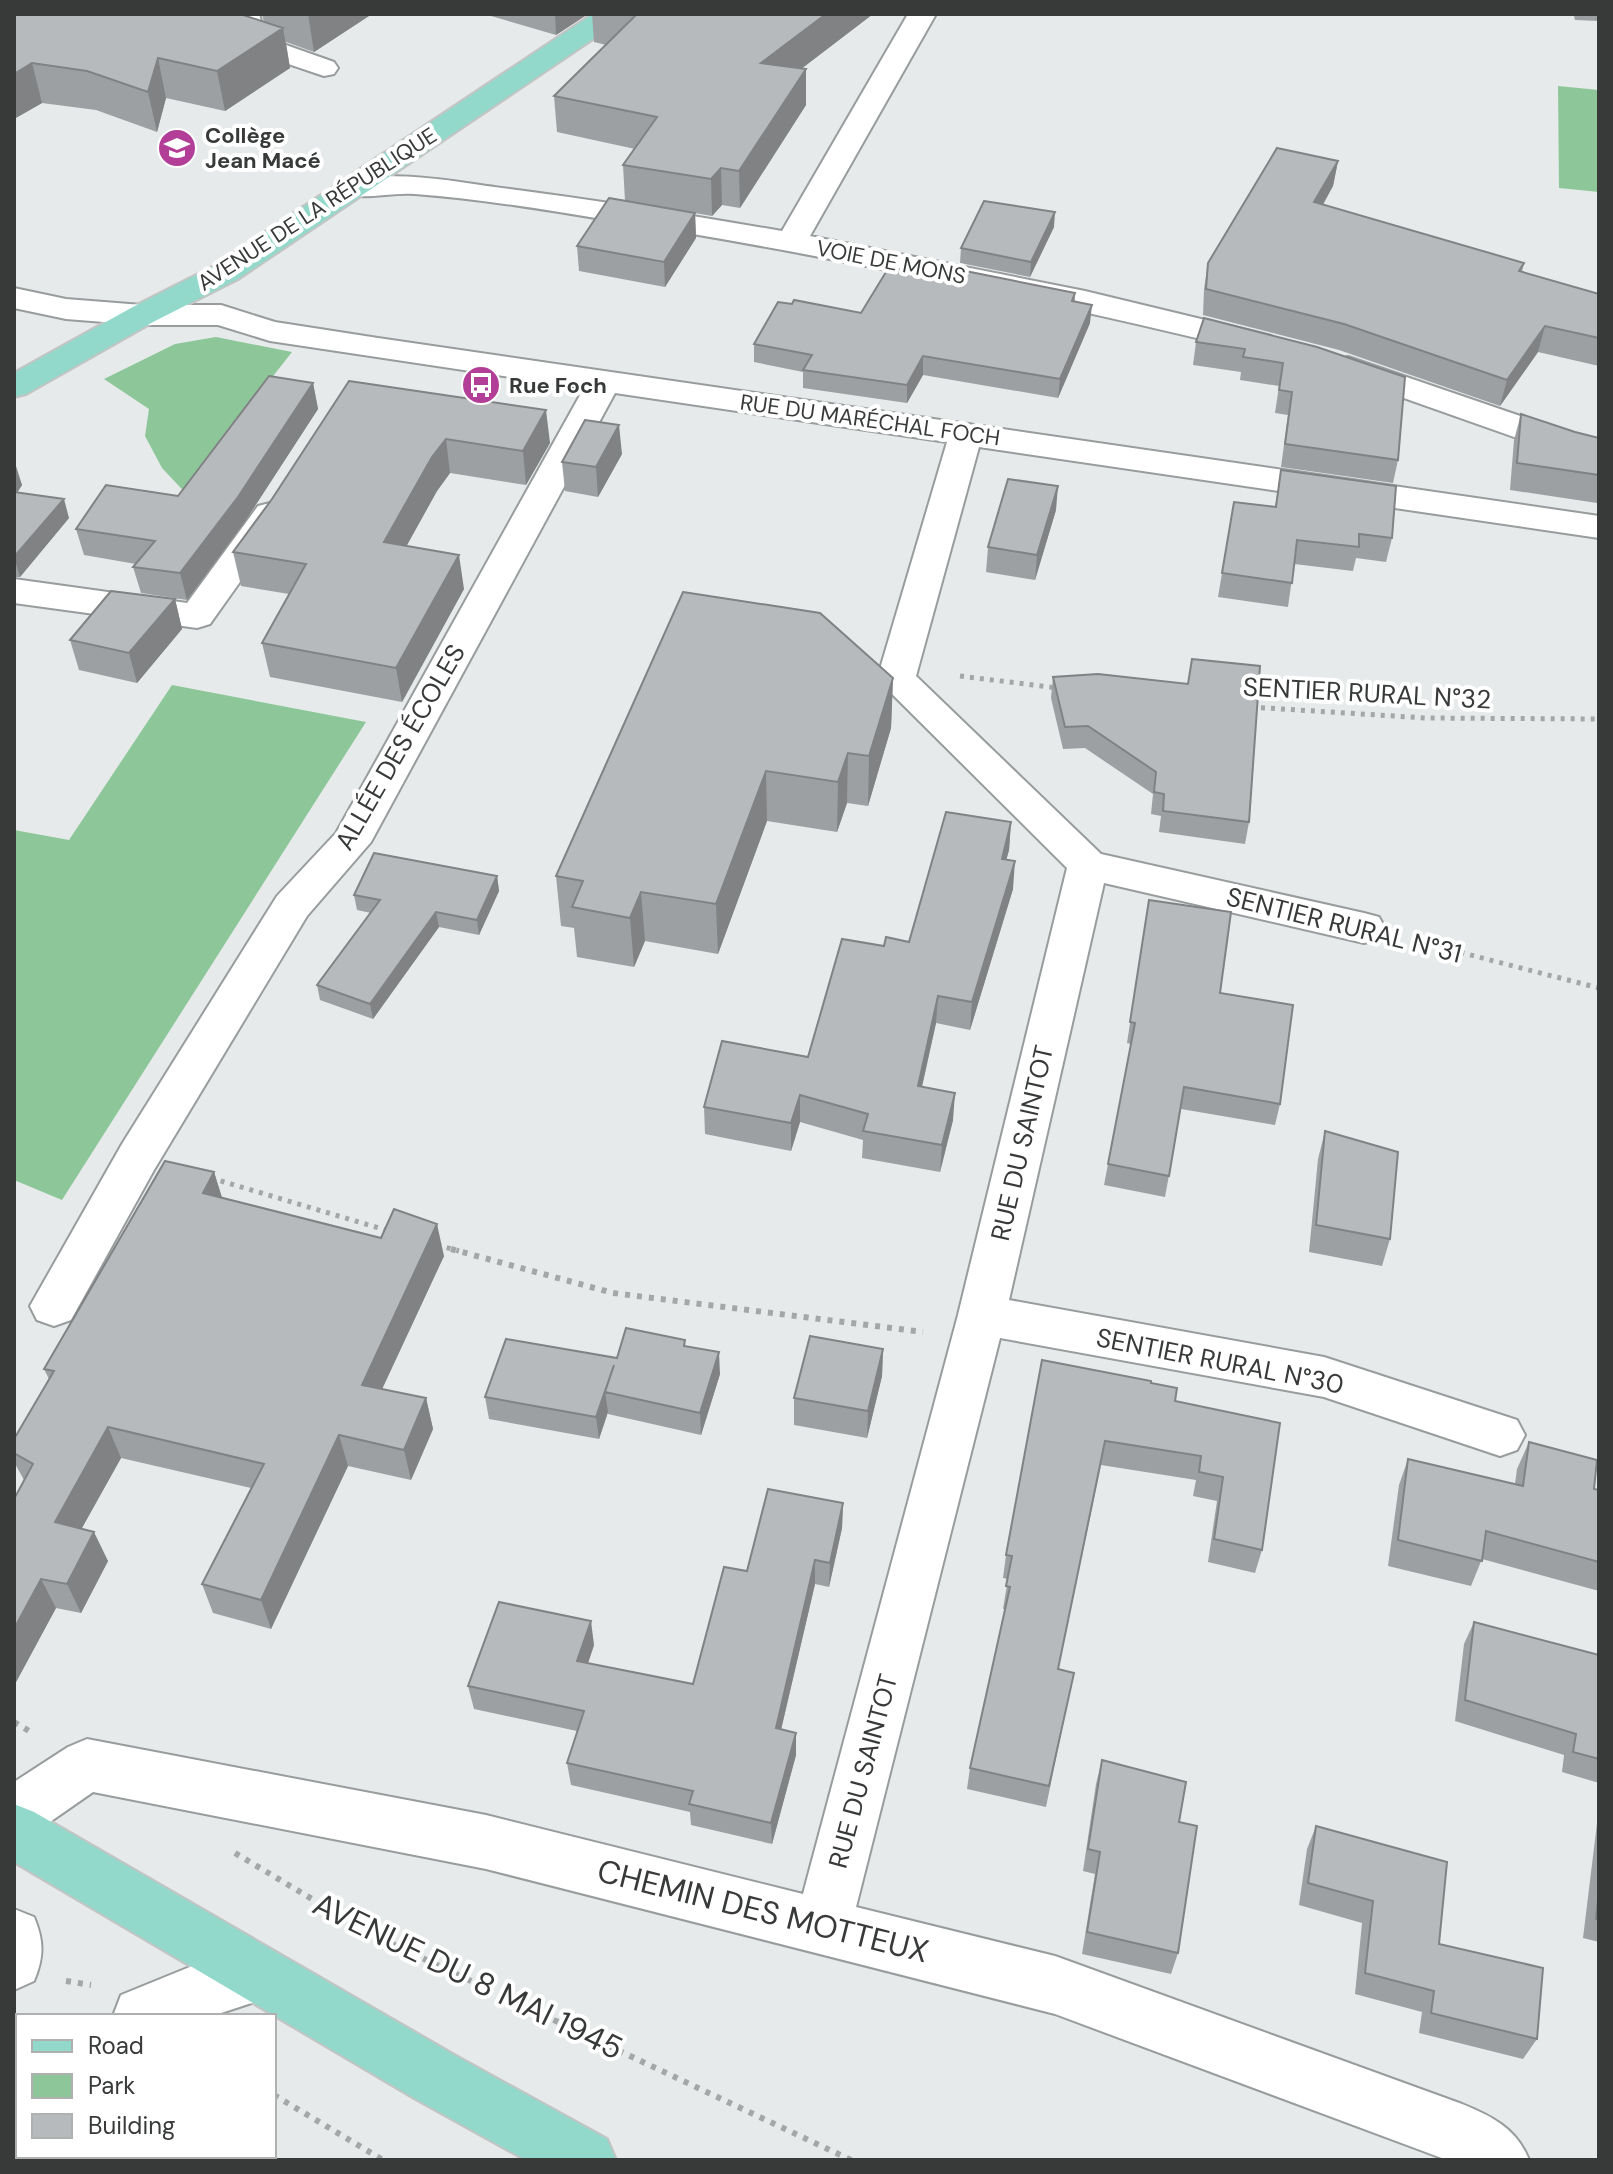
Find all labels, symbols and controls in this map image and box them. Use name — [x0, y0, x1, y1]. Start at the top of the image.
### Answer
street label: AVENUE DE LA RÉPUBLIQUE — [192, 121, 442, 297]
place label: Collège Jean Macé — [205, 121, 321, 175]
school or university icon: Collège Jean Macé — [156, 127, 198, 169]
street label: VOIE DE MONS — [814, 233, 968, 291]
bus stop icon: Rue Foch — [460, 364, 502, 406]
place label: Rue Foch — [509, 371, 607, 400]
street label: RUE DU MARÉCHAL FOCH — [738, 387, 1002, 453]
street label: ALLÉE DES ÉCOLES — [327, 638, 473, 856]
street label: SENTIER RURAL N°32 — [1242, 670, 1492, 716]
street label: SENTIER RURAL N°31 — [1223, 879, 1465, 971]
street label: RUE DU SAINTOT — [983, 1042, 1061, 1244]
street label: SENTIER RURAL N°30 — [1093, 1320, 1347, 1402]
street label: RUE DU SAINTOT — [821, 1670, 905, 1872]
street label: CHEMIN DES MOTTEUX — [593, 1850, 933, 1972]
street label: AVENUE DU 8 MAI 1945 — [306, 1883, 630, 2069]
legend — [16, 2014, 276, 2158]
text: Road — [88, 2030, 144, 2061]
text: Park — [88, 2070, 135, 2101]
text: Building — [88, 2110, 175, 2141]

